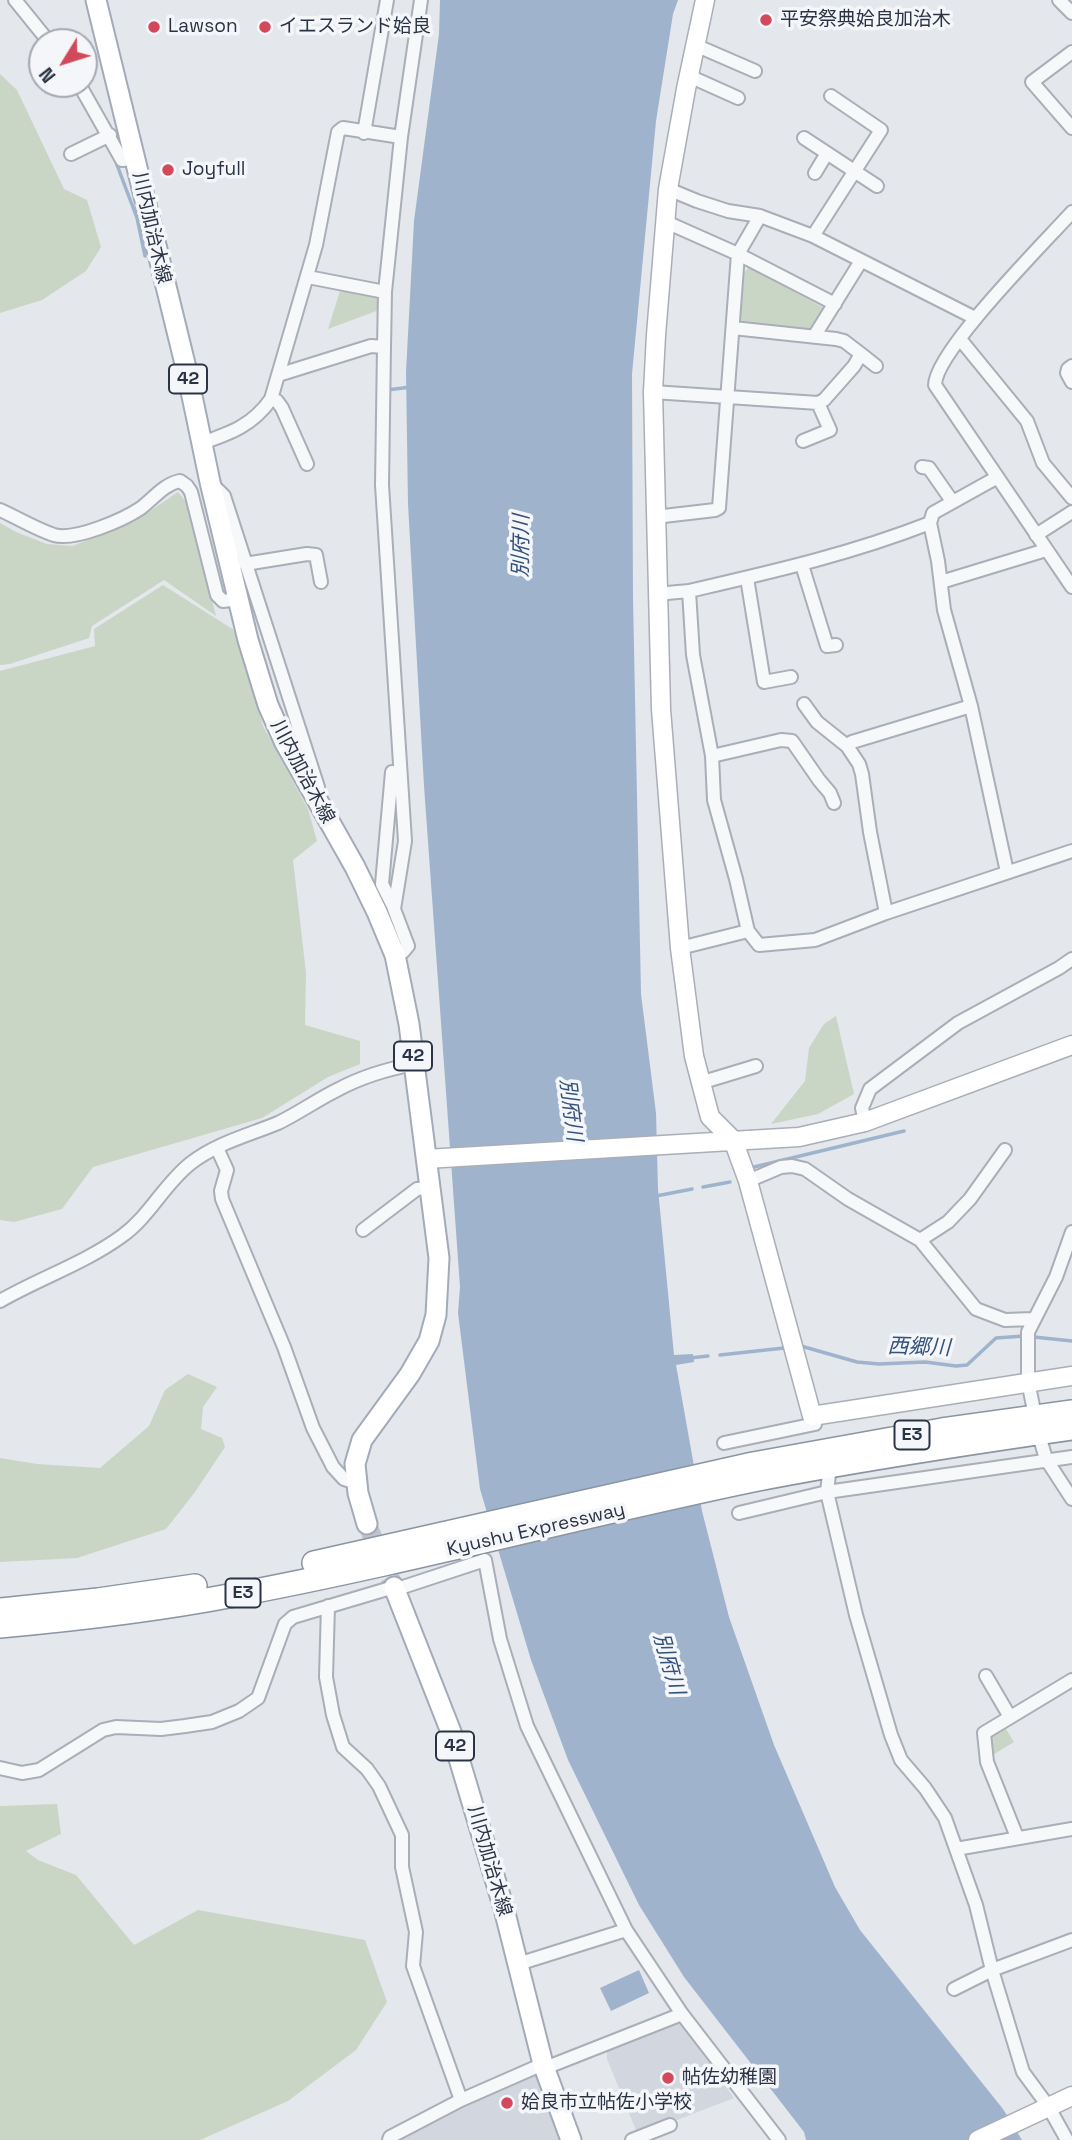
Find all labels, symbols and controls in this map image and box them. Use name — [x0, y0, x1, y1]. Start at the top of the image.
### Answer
place label: 平安祭典姶良加治木 — [780, 9, 951, 31]
marker: 平安祭典姶良加治木 — [758, 12, 774, 28]
place label: Lawson — [168, 16, 238, 38]
place label: イエスランド姶良 — [279, 16, 431, 38]
marker: Lawson — [146, 19, 162, 35]
marker: イエスランド姶良 — [257, 19, 273, 35]
north arrow — [28, 28, 98, 98]
text: N — [34, 62, 61, 88]
place label: Joyfull — [182, 159, 245, 181]
marker: Joyfull — [160, 162, 176, 178]
street label: 川内加治木線 — [127, 170, 175, 286]
road number: 42 — [169, 365, 207, 394]
water label: 別府川 — [509, 514, 535, 578]
street label: 川内加治木線 — [265, 716, 339, 828]
road number: 42 — [394, 1042, 432, 1070]
water label: 別府川 — [554, 1077, 586, 1143]
water label: 西郷川 — [887, 1334, 951, 1362]
road number: E3 — [894, 1420, 930, 1450]
street label: Kyushu Expressway — [445, 1498, 627, 1562]
road number: E3 — [226, 1578, 260, 1608]
water label: 別府川 — [647, 1630, 689, 1698]
road number: 42 — [436, 1731, 474, 1760]
street label: 川内加治木線 — [462, 1803, 516, 1919]
place label: 帖佐幼稚園 — [682, 2067, 777, 2089]
marker: 帖佐幼稚園 — [660, 2070, 676, 2086]
place label: 姶良市立帖佐小学校 — [521, 2092, 692, 2114]
marker: 姶良市立帖佐小学校 — [499, 2095, 515, 2111]

